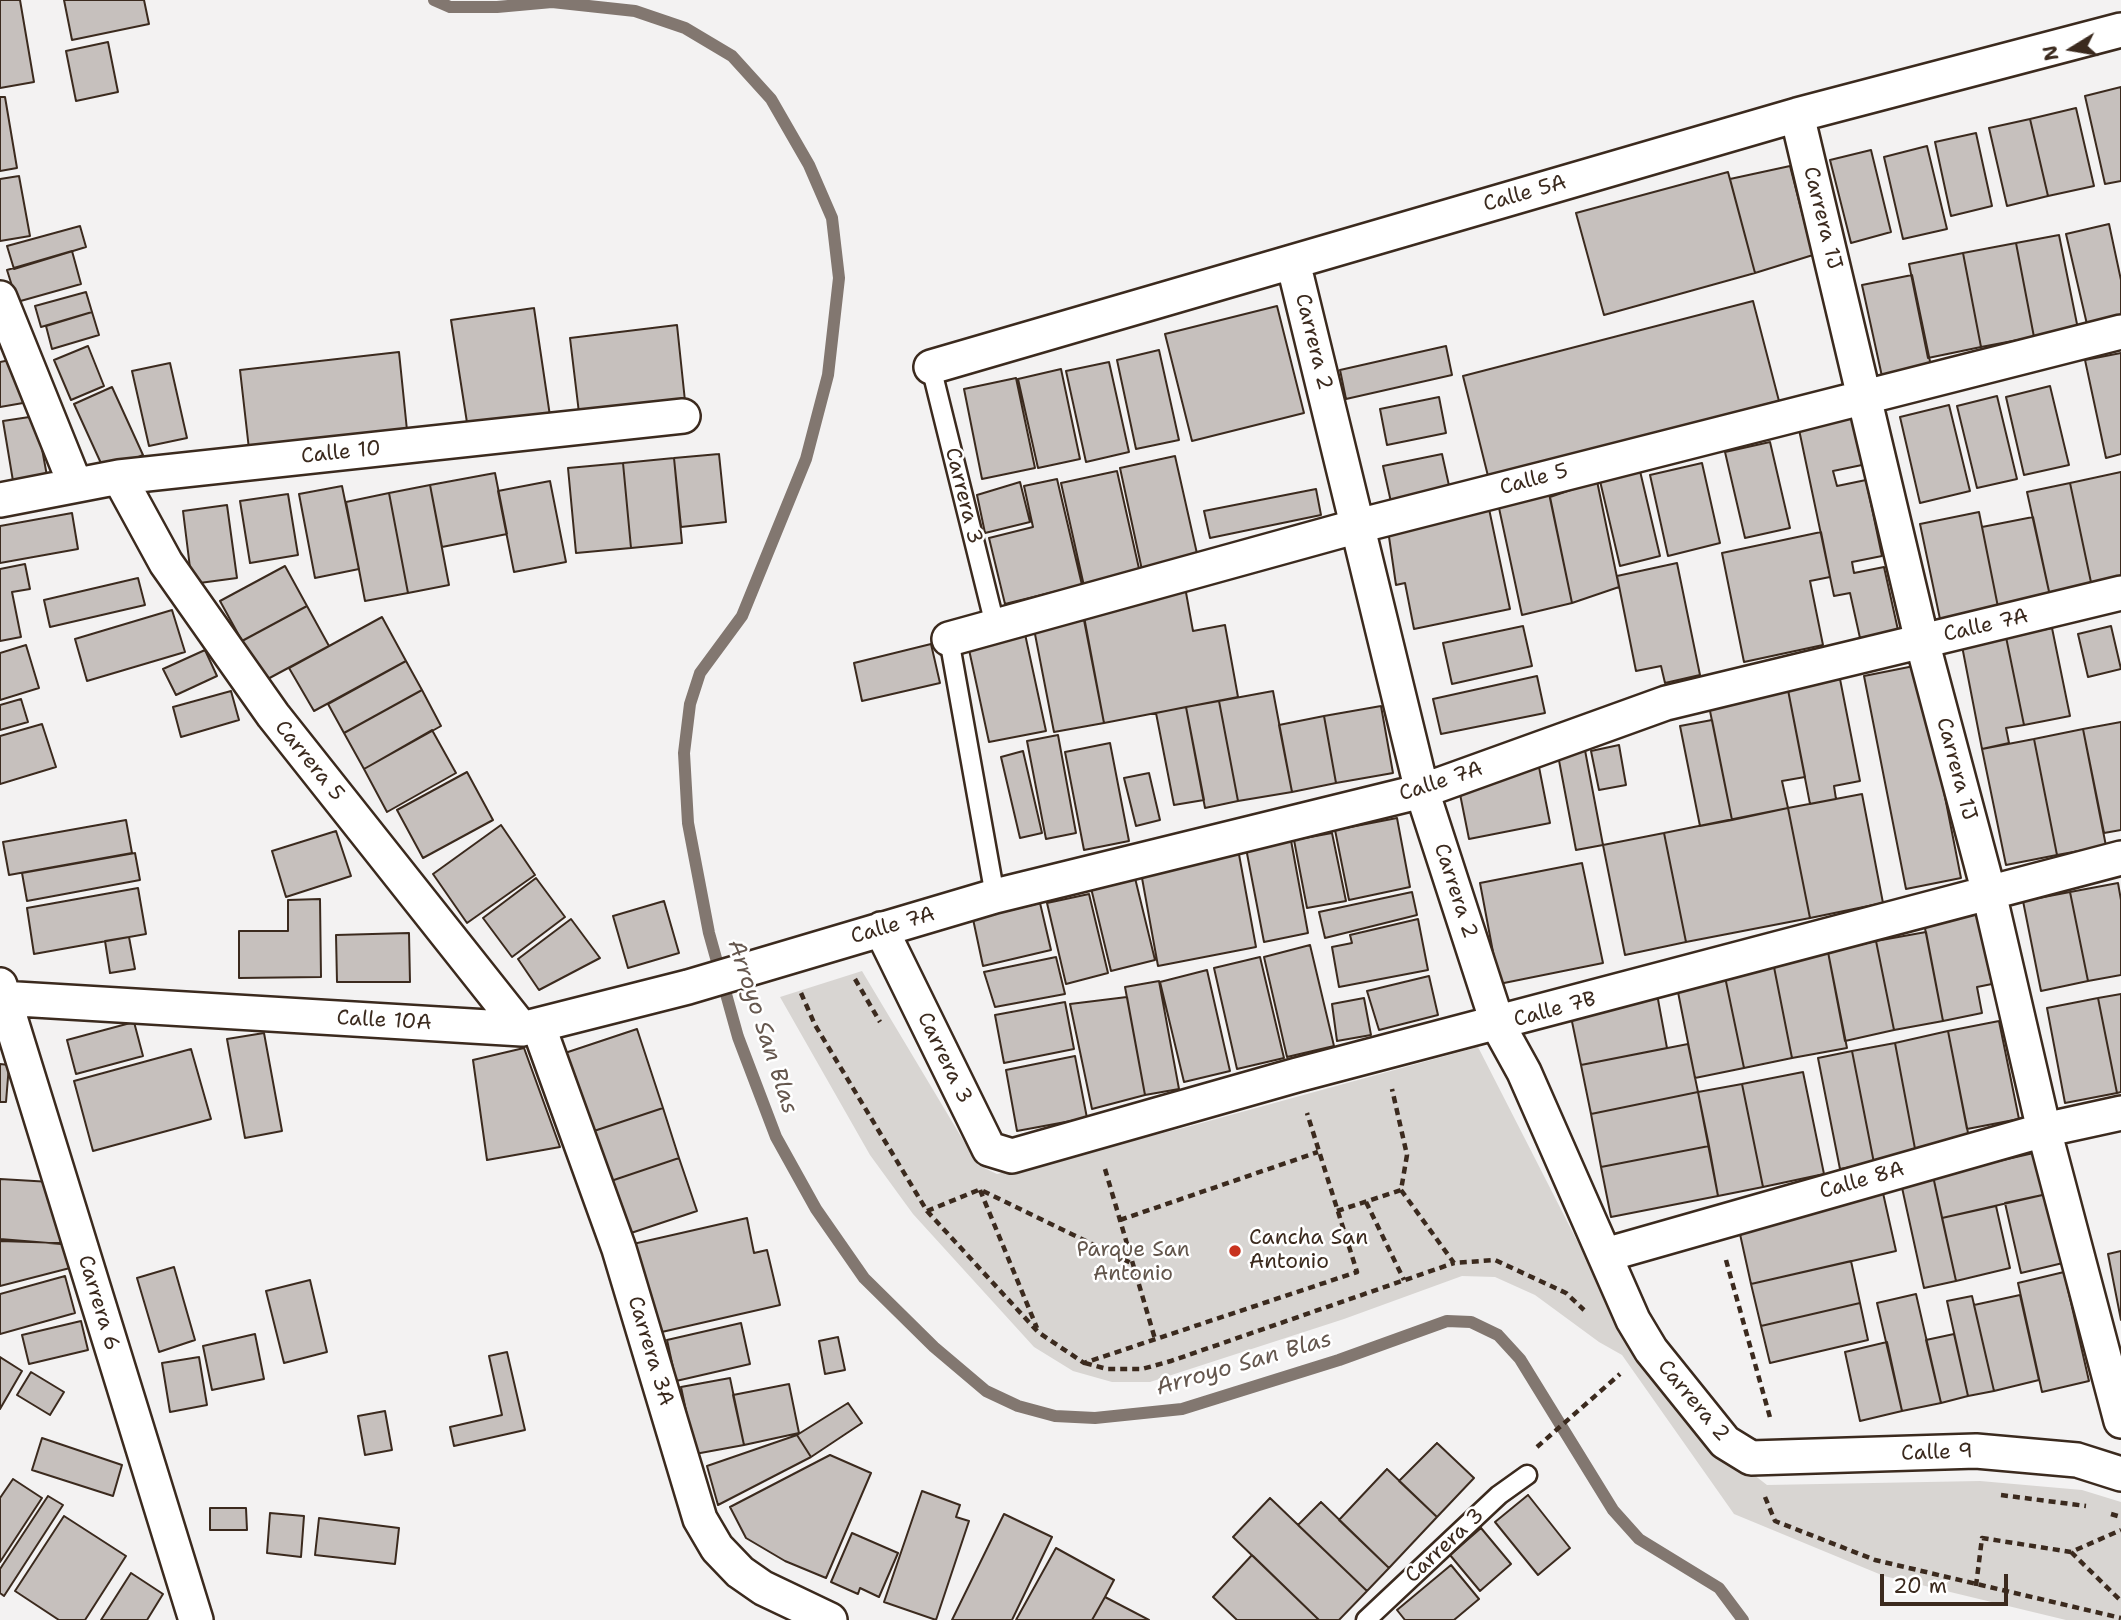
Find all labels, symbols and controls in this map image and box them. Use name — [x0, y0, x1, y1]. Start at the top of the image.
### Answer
north arrow — [2037, 14, 2107, 84]
text: N — [2037, 43, 2065, 63]
street label: Carrera 1J — [1797, 164, 1847, 272]
street label: Calle 5A — [1481, 170, 1569, 218]
street label: Carrera 2 — [1289, 291, 1337, 393]
street label: Calle 10 — [300, 436, 382, 470]
street label: Carrera 3 — [939, 445, 987, 547]
street label: Calle 5 — [1497, 459, 1571, 501]
street label: Calle 7A — [1941, 604, 2031, 648]
street label: Carrera 1J — [1930, 715, 1982, 823]
street label: Carrera 5 — [269, 716, 349, 806]
street label: Calle 7A — [1396, 757, 1486, 807]
street label: Carrera 2 — [1428, 840, 1482, 942]
street label: Calle 7A — [848, 902, 938, 950]
water label: Arroyo San Blas — [721, 936, 803, 1118]
street label: Calle 7B — [1511, 987, 1599, 1033]
street label: Calle 10A — [336, 1006, 432, 1036]
street label: Carrera 3 — [911, 1008, 977, 1108]
street label: Calle 8A — [1817, 1157, 1907, 1205]
place label: Cancha San Antonio — [1249, 1226, 1368, 1276]
park label: Parque San Antonio — [1076, 1238, 1190, 1288]
marker: Cancha San Antonio — [1227, 1243, 1243, 1259]
street label: Carrera 6 — [72, 1252, 124, 1354]
street label: Carrera 3A — [621, 1293, 679, 1409]
water label: Arroyo San Blas — [1153, 1326, 1335, 1402]
street label: Carrera 2 — [1652, 1355, 1734, 1447]
street label: Calle 9 — [1901, 1439, 1973, 1467]
street label: Carrera 3 — [1400, 1503, 1490, 1589]
scale bar — [1883, 1560, 2011, 1604]
text: 20 m — [1893, 1572, 1947, 1600]

